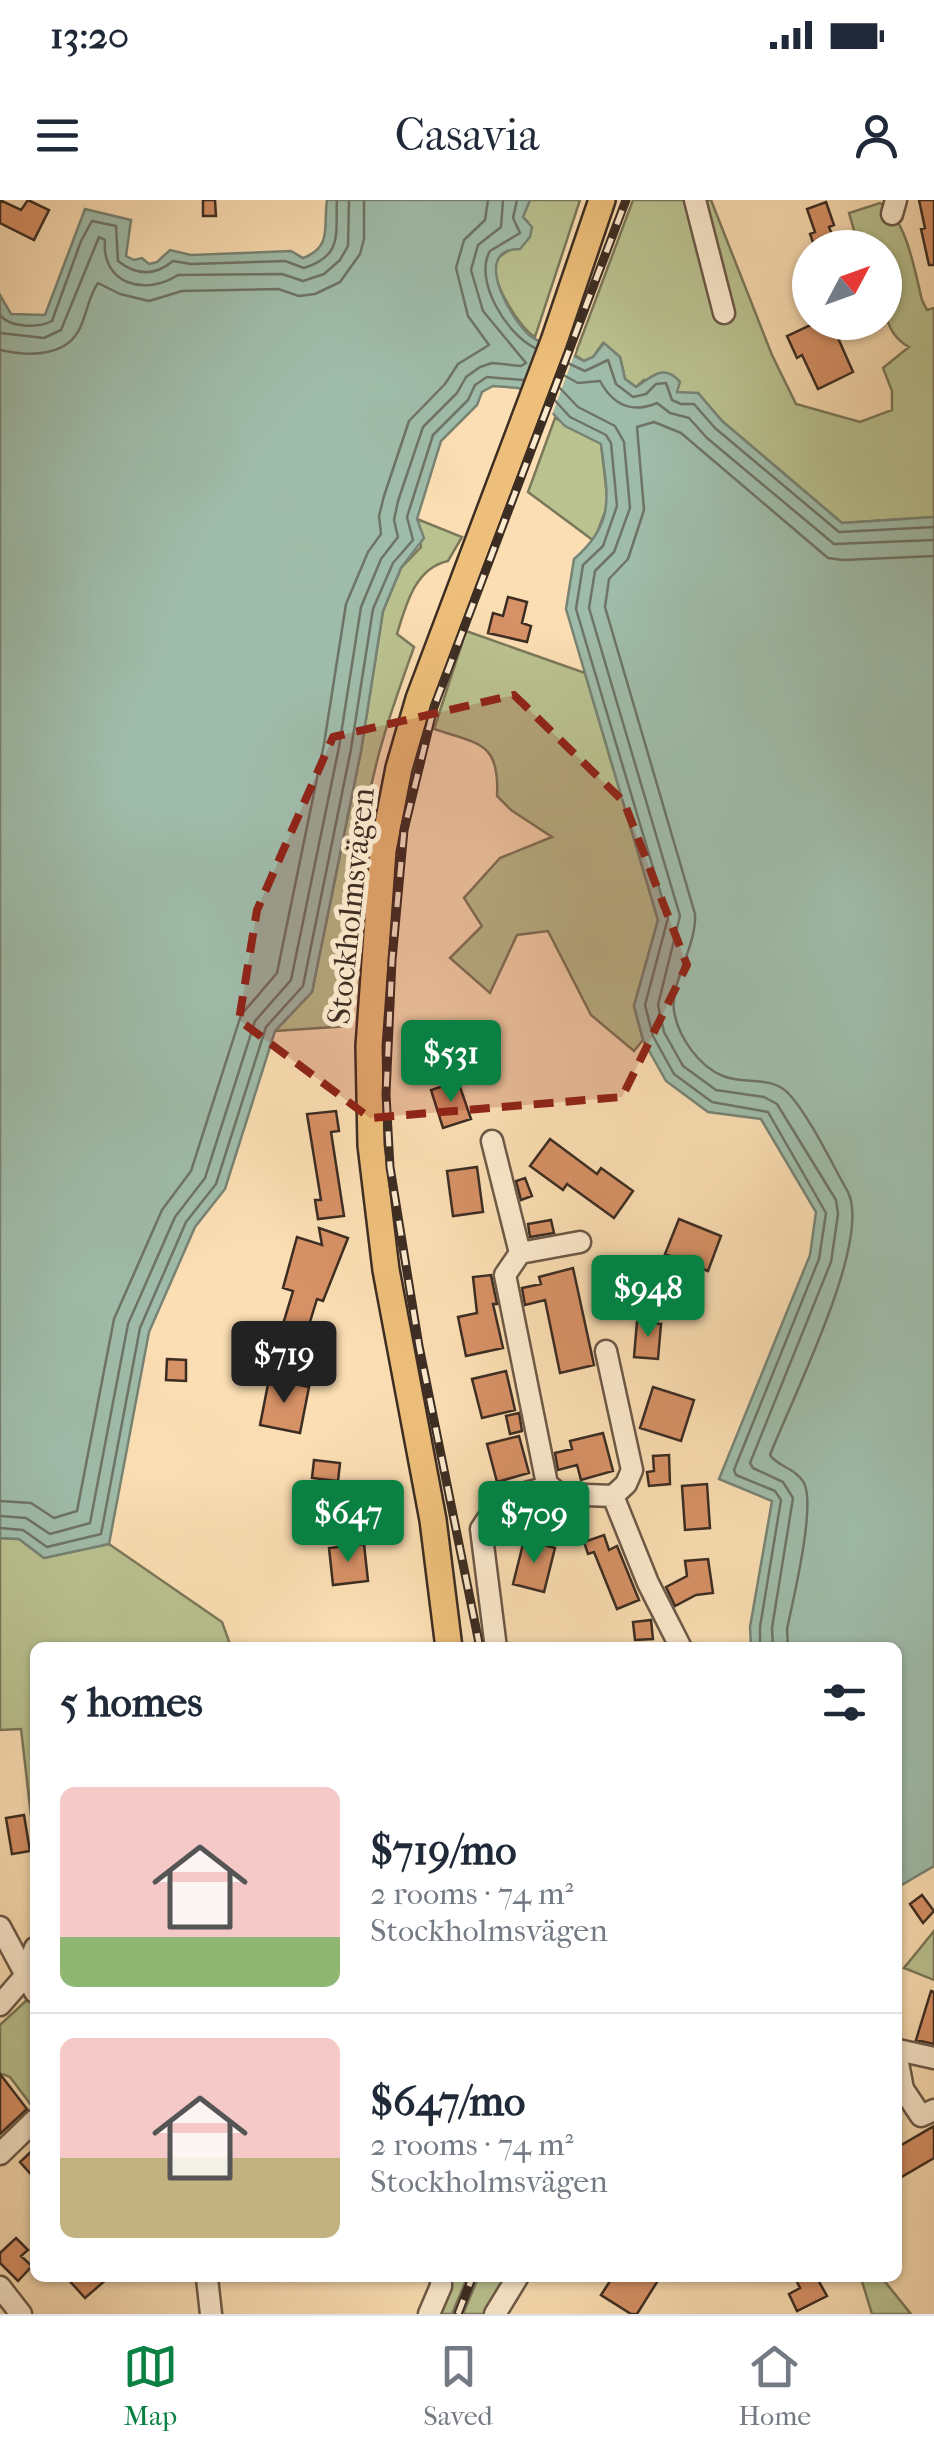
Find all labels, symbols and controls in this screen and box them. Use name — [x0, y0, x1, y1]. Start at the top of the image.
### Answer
text: 13:20 — [50, 13, 129, 58]
icon: menu — [30, 108, 85, 163]
icon: person — [849, 108, 904, 163]
text: Casavia — [395, 109, 539, 162]
north arrow — [792, 230, 902, 340]
map controls — [792, 230, 902, 340]
street label: Stockholmsvägen — [320, 785, 382, 1026]
pin: $531 — [392, 1020, 510, 1105]
text: $531 — [423, 1034, 479, 1071]
pin: $948 — [589, 1255, 707, 1340]
text: $948 — [613, 1269, 683, 1306]
pin: $719 — [225, 1321, 343, 1406]
text: $719 — [253, 1335, 315, 1372]
pin: $647 — [289, 1480, 407, 1565]
pin: $709 — [475, 1481, 593, 1566]
text: $647 — [314, 1494, 382, 1531]
text: $709 — [500, 1495, 568, 1532]
icon: filters — [817, 1675, 872, 1730]
text: 5 homes — [60, 1678, 203, 1727]
text: $719/mo — [370, 1826, 517, 1875]
icon: home — [140, 1827, 260, 1947]
text: 2 rooms · 74 m² — [370, 1875, 574, 1912]
text: Stockholmsvägen — [370, 1912, 608, 1949]
text: $647/mo — [370, 2077, 525, 2126]
icon: home — [140, 2078, 260, 2198]
text: 2 rooms · 74 m² — [370, 2126, 574, 2163]
text: Stockholmsvägen — [370, 2163, 608, 2200]
tab: Map — [123, 2339, 178, 2432]
tab: Saved — [423, 2339, 493, 2432]
tab: Home — [738, 2339, 811, 2432]

